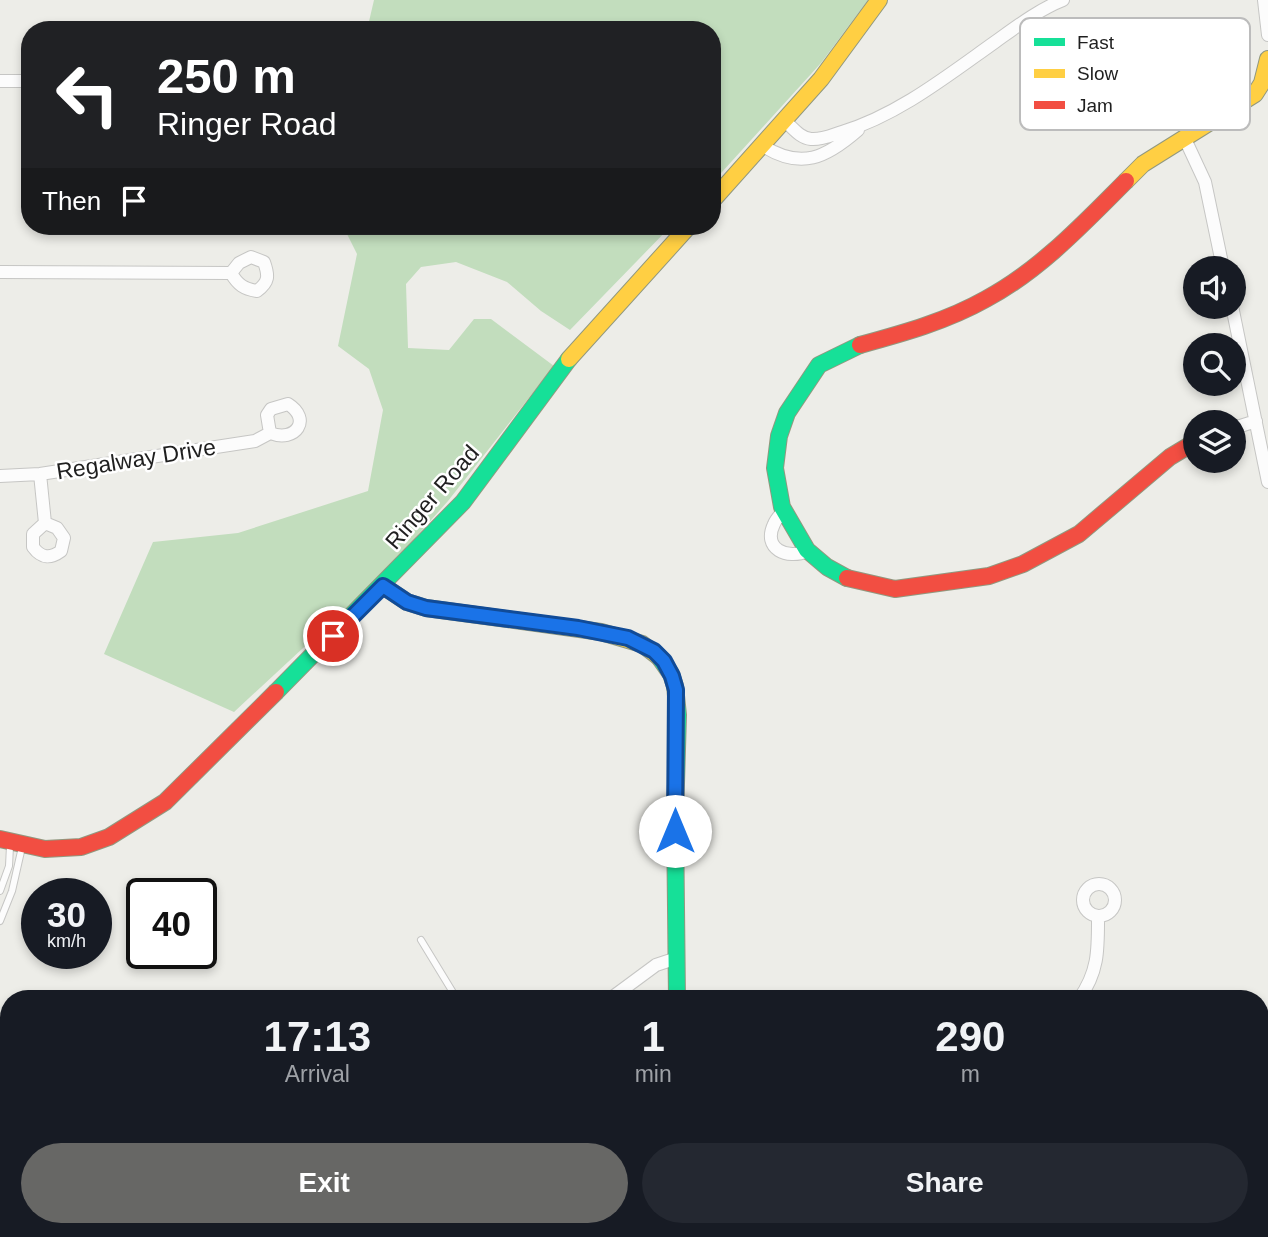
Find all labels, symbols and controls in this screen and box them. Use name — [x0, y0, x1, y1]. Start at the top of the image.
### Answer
legend — [1020, 18, 1250, 130]
text: Fast — [1077, 32, 1115, 53]
icon: left — [42, 49, 133, 140]
text: 250 m — [157, 49, 296, 103]
text: Slow — [1077, 63, 1118, 84]
text: Jam — [1077, 95, 1113, 116]
text: Ringer Road — [157, 106, 337, 142]
icon: arrive — [115, 182, 153, 220]
text: Then — [42, 186, 101, 216]
map controls — [1183, 256, 1246, 473]
button: sound — [1183, 256, 1246, 319]
button: search — [1183, 333, 1246, 396]
button: layers — [1183, 410, 1246, 473]
street label: Regalway Drive — [54, 434, 218, 484]
street label: Ringer Road — [380, 440, 484, 554]
pin — [303, 606, 363, 666]
icon: arrive — [314, 617, 352, 655]
position arrow — [638, 794, 712, 868]
speed limit sign: 40 — [126, 878, 217, 969]
text: 30 — [47, 895, 86, 934]
text: km/h — [47, 931, 86, 951]
text: 17:13 — [264, 1013, 371, 1060]
text: 1 — [641, 1013, 665, 1060]
text: 290 — [935, 1013, 1005, 1060]
text: Arrival — [285, 1061, 350, 1087]
text: min — [635, 1061, 672, 1087]
text: m — [961, 1061, 980, 1087]
button: Exit — [21, 1143, 628, 1223]
button: Share — [642, 1143, 1248, 1223]

